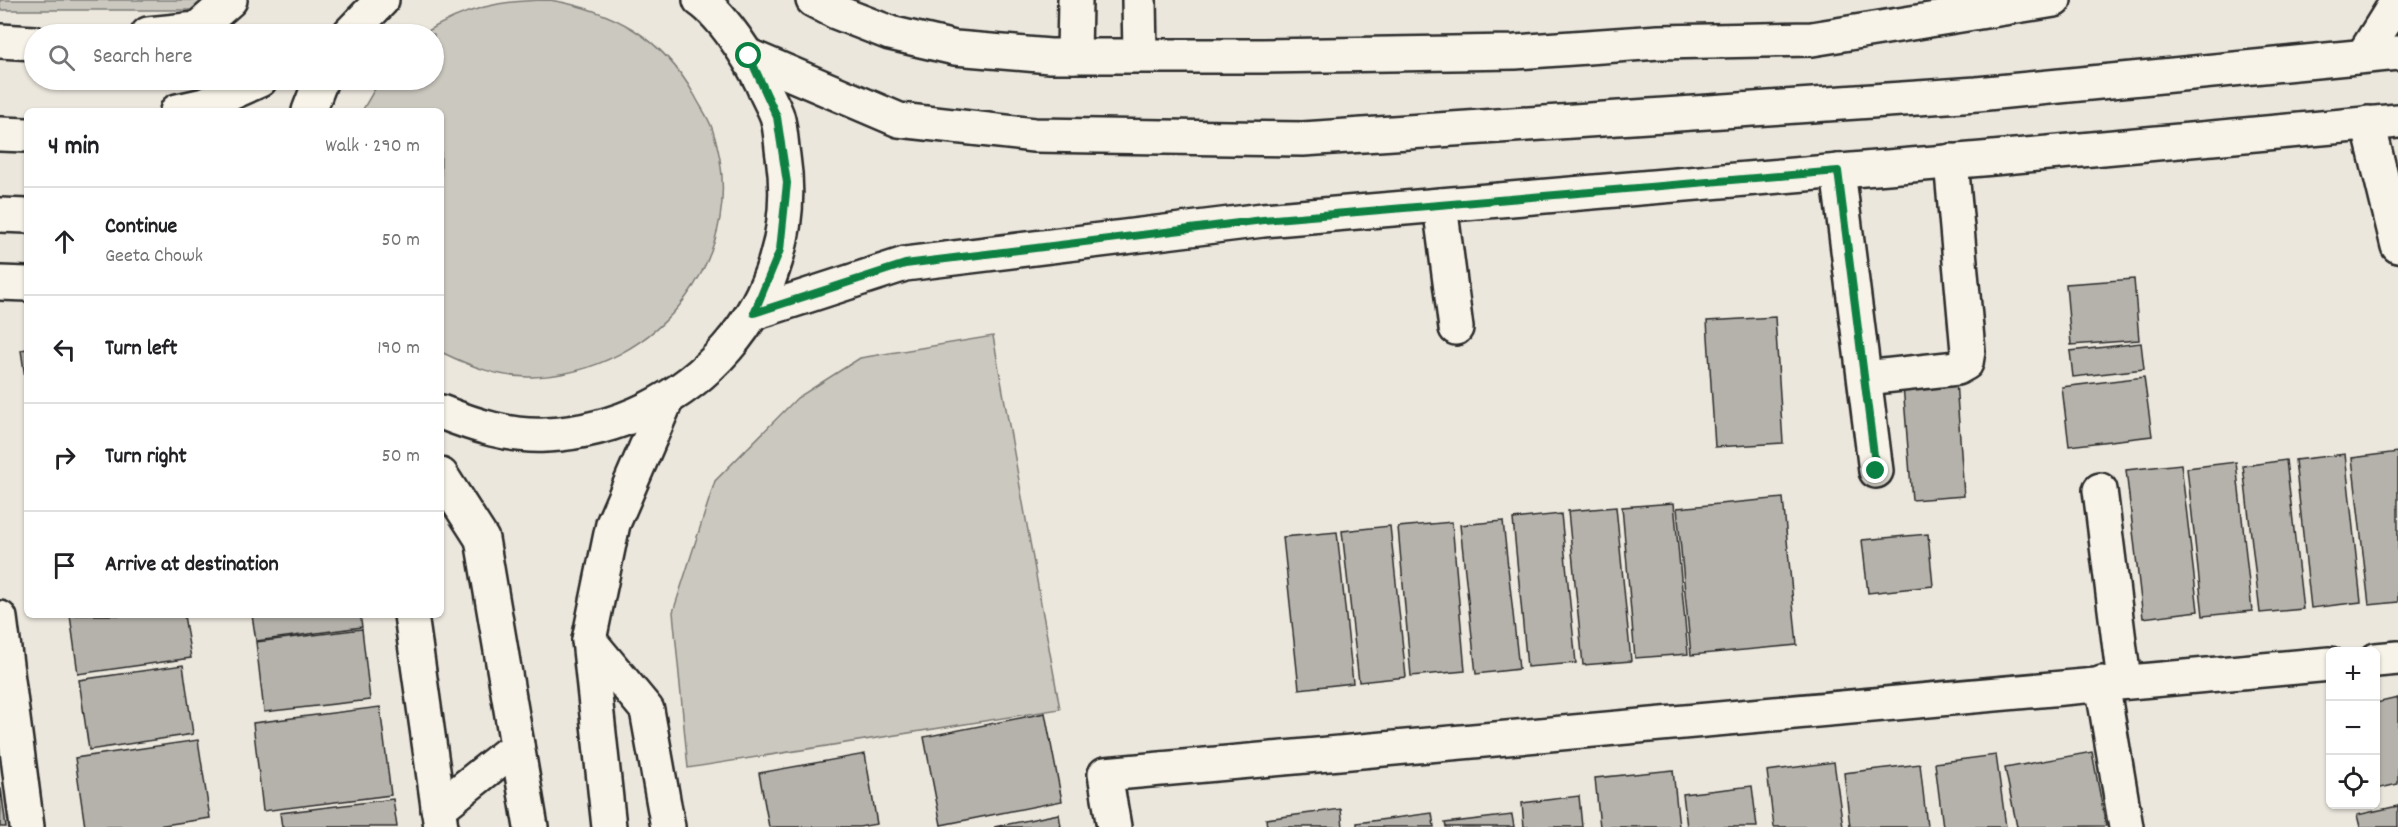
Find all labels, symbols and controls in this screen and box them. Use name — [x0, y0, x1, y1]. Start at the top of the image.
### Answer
search box — [24, 24, 444, 90]
icon: search — [45, 41, 78, 74]
text: Search here — [93, 42, 192, 73]
route start — [735, 42, 761, 68]
text: 4 min — [48, 129, 99, 166]
text: Walk · 290 m — [325, 133, 420, 161]
text: Continue — [105, 212, 177, 243]
icon: ahead — [48, 225, 81, 258]
text: 50 m — [382, 227, 420, 255]
text: Geeta Chowk — [105, 243, 203, 271]
icon: left — [48, 333, 81, 366]
text: Turn left — [105, 334, 177, 365]
text: 190 m — [377, 335, 420, 363]
icon: right — [48, 441, 81, 474]
text: Turn right — [105, 442, 187, 473]
text: 50 m — [382, 443, 420, 471]
route end — [1862, 457, 1888, 483]
icon: arrive — [48, 549, 81, 582]
text: Arrive at destination — [105, 550, 279, 581]
map controls — [2326, 647, 2380, 809]
button: + — [2326, 647, 2380, 701]
button: − — [2326, 701, 2380, 755]
button: locate — [2326, 755, 2380, 809]

